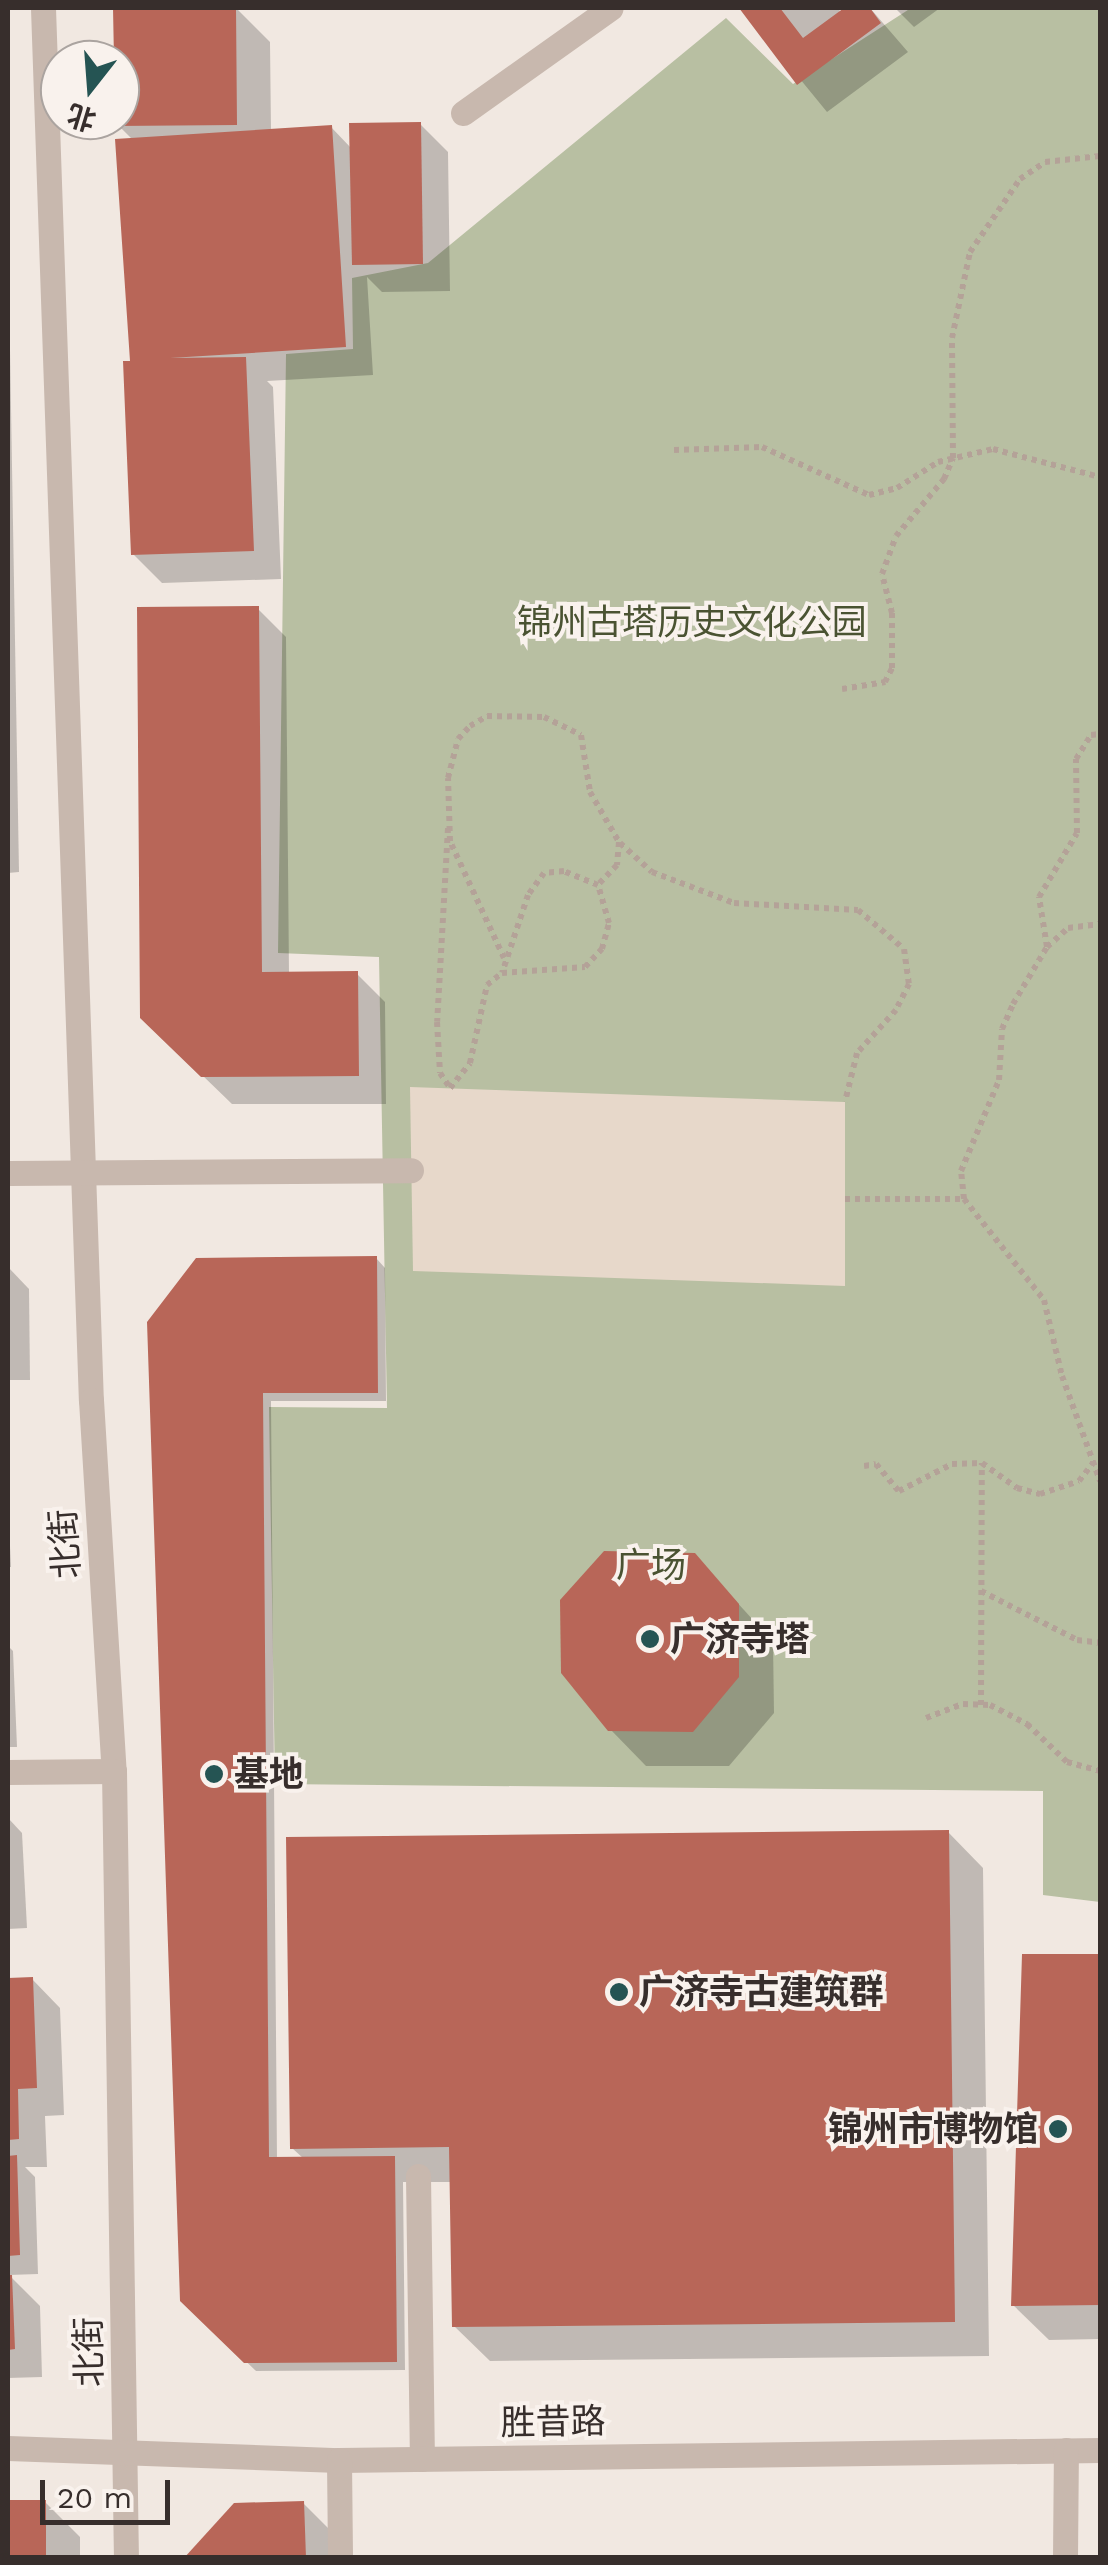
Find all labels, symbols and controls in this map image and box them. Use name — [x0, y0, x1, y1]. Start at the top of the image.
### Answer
north arrow — [40, 40, 140, 140]
text: 北 — [63, 97, 100, 137]
park label: 锦州古塔历史文化公园 — [517, 601, 867, 643]
street label: 北街 — [42, 1508, 88, 1580]
park label: 广场 — [616, 1544, 686, 1586]
place label: 广济寺塔 — [670, 1618, 810, 1660]
marker: 广济寺塔 — [639, 1628, 661, 1650]
place label: 基地 — [234, 1753, 304, 1795]
marker: 基地 — [203, 1763, 225, 1785]
place label: 广济寺古建筑群 — [639, 1971, 884, 2013]
marker: 广济寺古建筑群 — [608, 1981, 630, 2003]
place label: 锦州市博物馆 — [828, 2108, 1038, 2150]
marker: 锦州市博物馆 — [1047, 2118, 1069, 2140]
street label: 北街 — [67, 2317, 111, 2387]
street label: 胜昔路 — [500, 2400, 606, 2444]
scale bar — [45, 2460, 175, 2522]
text: 20 m — [57, 2480, 132, 2515]

